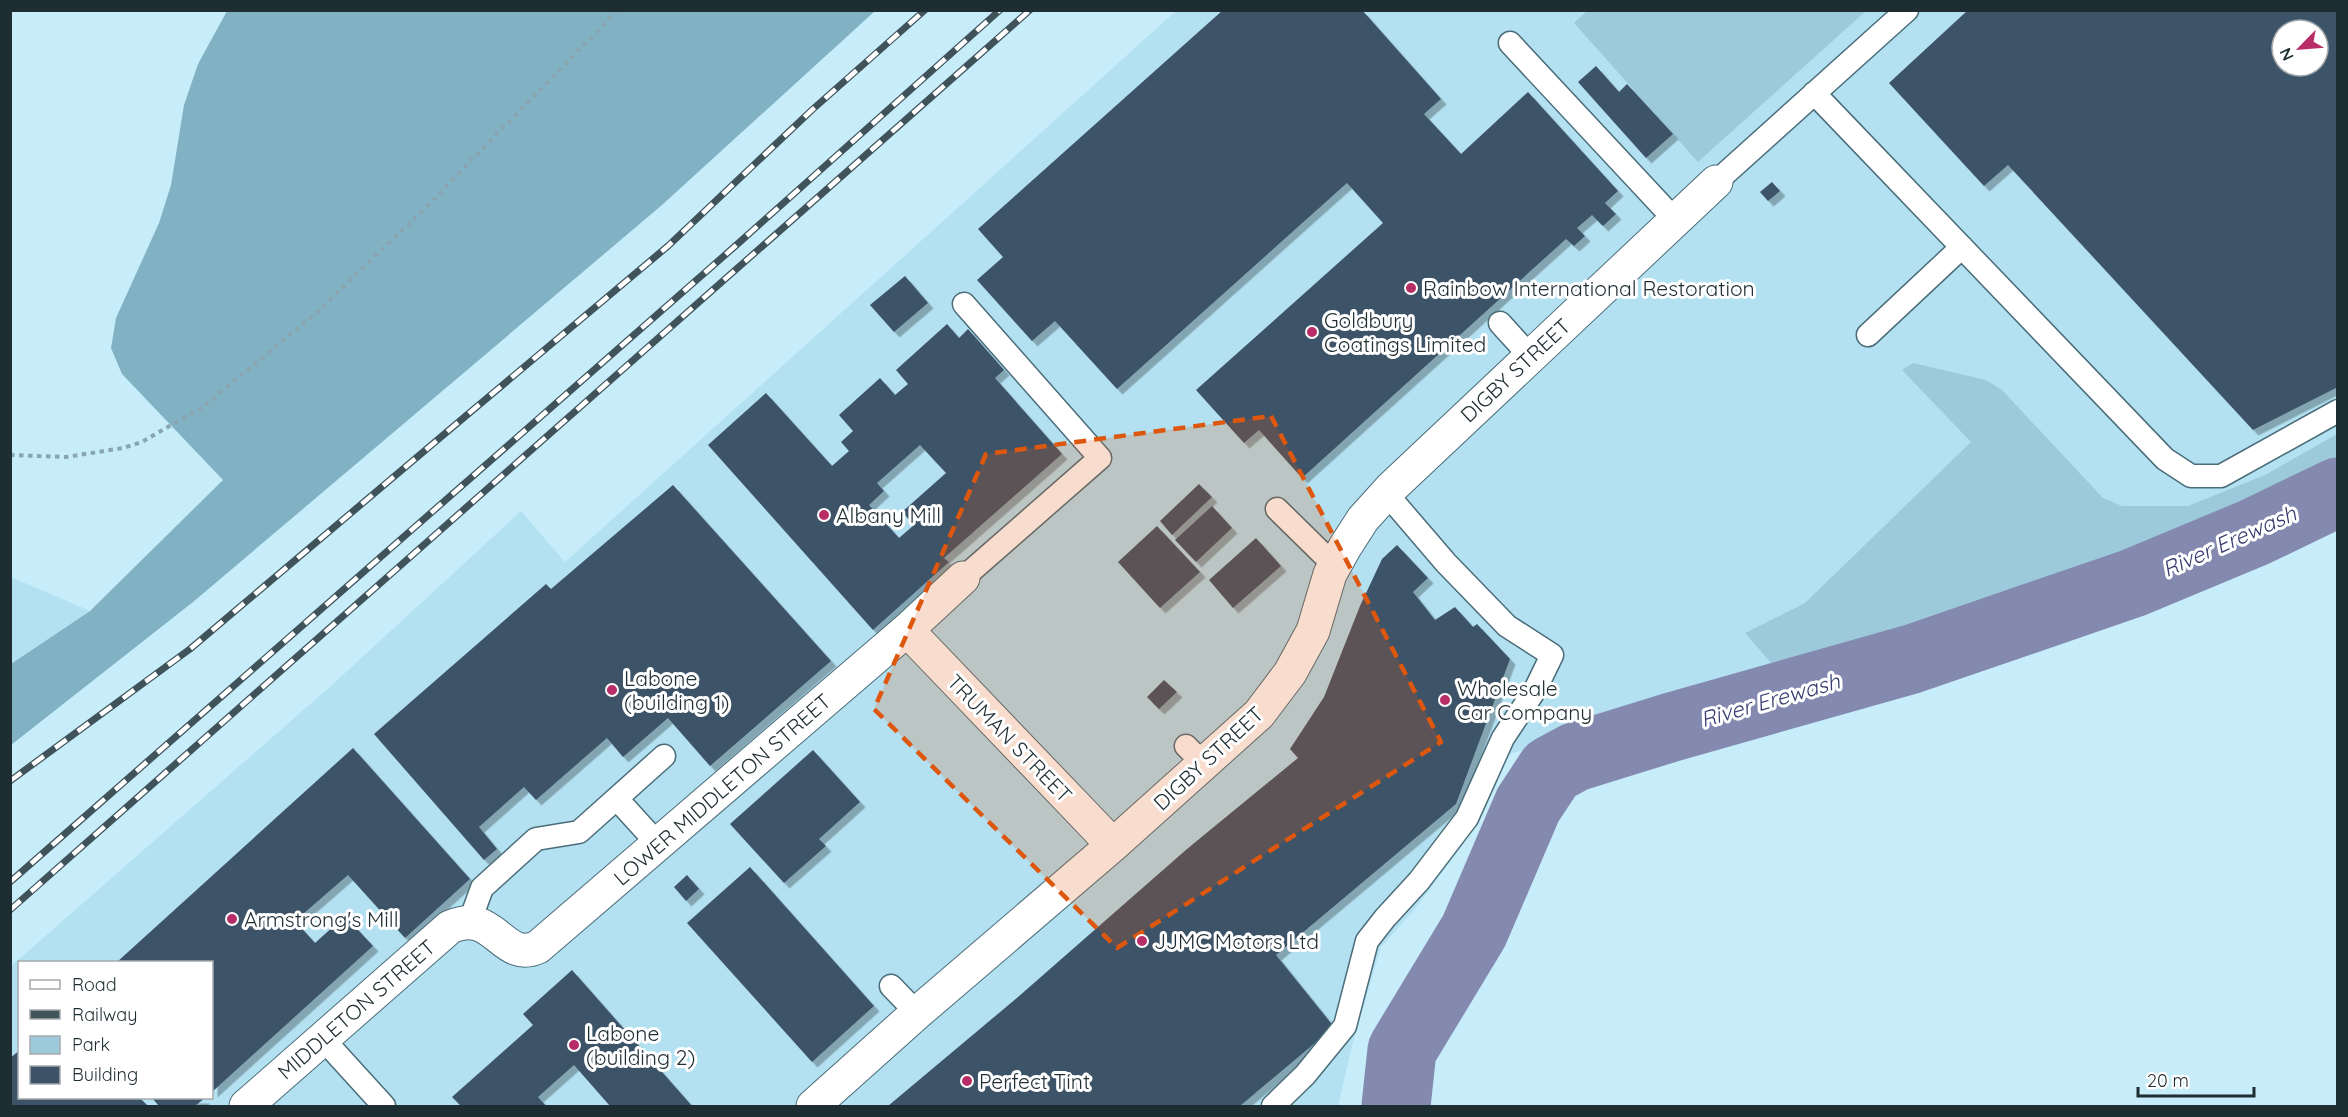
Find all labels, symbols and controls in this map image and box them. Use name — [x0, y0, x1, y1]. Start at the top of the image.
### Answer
north arrow — [2270, 18, 2330, 78]
text: N — [2275, 45, 2298, 64]
place label: Rainbow International Restoration — [1423, 275, 1755, 301]
marker: Rainbow International Restoration — [1404, 281, 1418, 295]
place label: Goldbury Coatings Limited — [1324, 307, 1486, 357]
street label: DIGBY STREET — [1455, 313, 1575, 427]
marker: Goldbury Coatings Limited — [1305, 325, 1319, 339]
water label: River Erewash — [2158, 499, 2301, 583]
place label: Albany Mill — [836, 502, 941, 528]
marker: Albany Mill — [817, 508, 831, 522]
place label: Labone (building 1) — [624, 665, 729, 715]
water label: River Erewash — [1697, 667, 1843, 733]
street label: TRUMAN STREET — [942, 668, 1078, 808]
place label: Wholesale Car Company — [1457, 675, 1592, 725]
marker: Labone (building 1) — [605, 683, 619, 697]
street label: LOWER MIDDLETON STREET — [608, 688, 836, 890]
marker: Wholesale Car Company — [1438, 693, 1452, 707]
street label: DIGBY STREET — [1148, 701, 1268, 815]
place label: Armstrong's Mill — [244, 906, 399, 932]
marker: Armstrong's Mill — [225, 912, 239, 926]
place label: JJMC Motors Ltd — [1154, 928, 1319, 954]
street label: MIDDLETON STREET — [272, 933, 440, 1085]
marker: JJMC Motors Ltd — [1135, 934, 1149, 948]
legend — [18, 961, 213, 1099]
text: Road — [72, 973, 117, 996]
text: Railway — [72, 1003, 138, 1026]
place label: Labone (building 2) — [586, 1020, 695, 1070]
text: Park — [72, 1033, 110, 1056]
marker: Labone (building 2) — [567, 1038, 581, 1052]
scale bar — [2138, 1060, 2254, 1098]
text: Building — [72, 1063, 138, 1086]
place label: Perfect Tint — [979, 1068, 1090, 1094]
text: 20 m — [2147, 1069, 2189, 1092]
marker: Perfect Tint — [960, 1074, 974, 1088]

